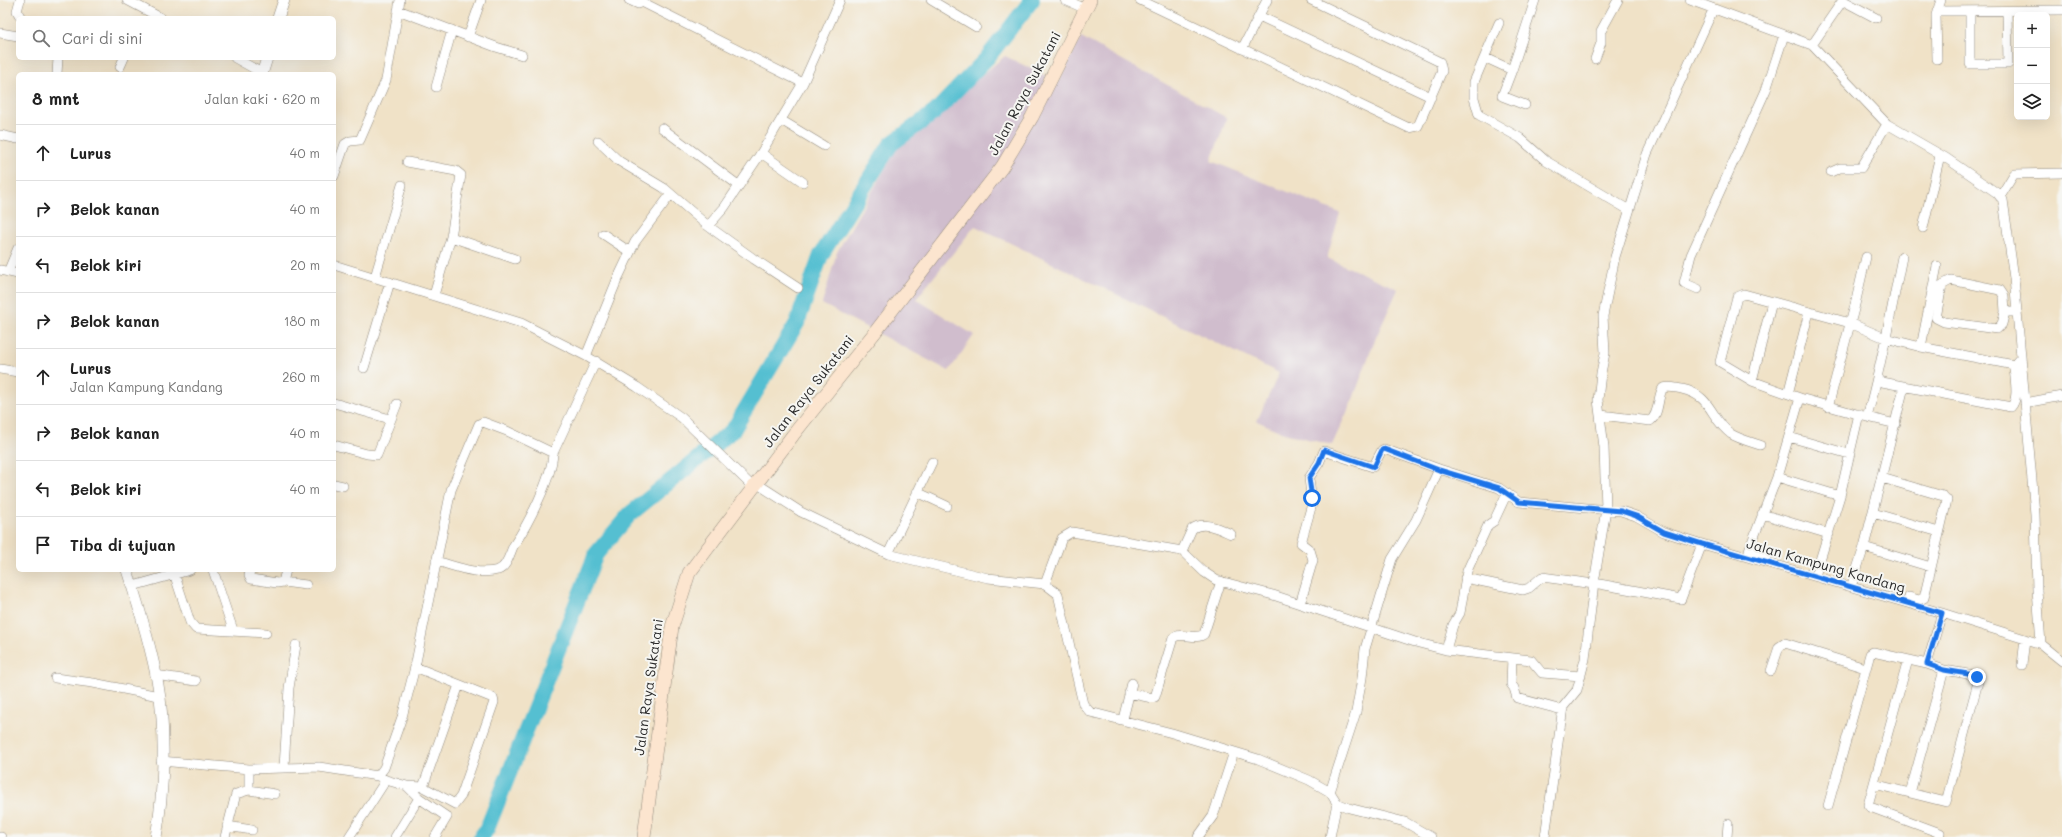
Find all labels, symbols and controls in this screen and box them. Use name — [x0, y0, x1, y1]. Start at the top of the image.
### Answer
map controls — [2014, 12, 2050, 120]
button: + — [2014, 12, 2050, 48]
search box — [16, 16, 336, 60]
icon: search — [30, 27, 52, 49]
text: Cari di sini — [62, 28, 143, 48]
street label: Jalan Raya Sukatani — [983, 28, 1065, 158]
button: − — [2014, 48, 2050, 84]
button: layers — [2014, 84, 2050, 120]
text: 8 mnt — [32, 87, 79, 109]
text: Jalan kaki · 620 m — [205, 90, 320, 107]
icon: ahead — [32, 142, 54, 164]
text: Lurus — [70, 143, 111, 163]
text: 40 m — [290, 144, 320, 161]
icon: right — [32, 198, 54, 220]
text: Belok kanan — [70, 199, 159, 219]
text: 40 m — [290, 200, 320, 217]
icon: left — [32, 254, 54, 276]
text: Belok kiri — [70, 255, 142, 275]
text: 20 m — [290, 256, 320, 273]
icon: right — [32, 310, 54, 332]
text: Belok kanan — [70, 311, 159, 331]
text: 180 m — [284, 312, 320, 329]
street label: Jalan Raya Sukatani — [758, 331, 858, 451]
text: Lurus — [70, 358, 111, 378]
icon: ahead — [32, 366, 54, 388]
text: 260 m — [282, 368, 320, 385]
text: Jalan Kampung Kandang — [70, 378, 223, 395]
icon: right — [32, 422, 54, 444]
text: Belok kanan — [70, 423, 159, 443]
text: 40 m — [290, 424, 320, 441]
icon: left — [32, 478, 54, 500]
text: Belok kiri — [70, 479, 142, 499]
text: 40 m — [290, 480, 320, 497]
route start — [1303, 489, 1321, 507]
street label: Jalan Kampung Kandang — [1744, 533, 1908, 597]
icon: arrive — [32, 534, 54, 556]
text: Tiba di tujuan — [70, 535, 175, 555]
street label: Jalan Raya Sukatani — [629, 617, 667, 757]
route end — [1968, 668, 1986, 686]

